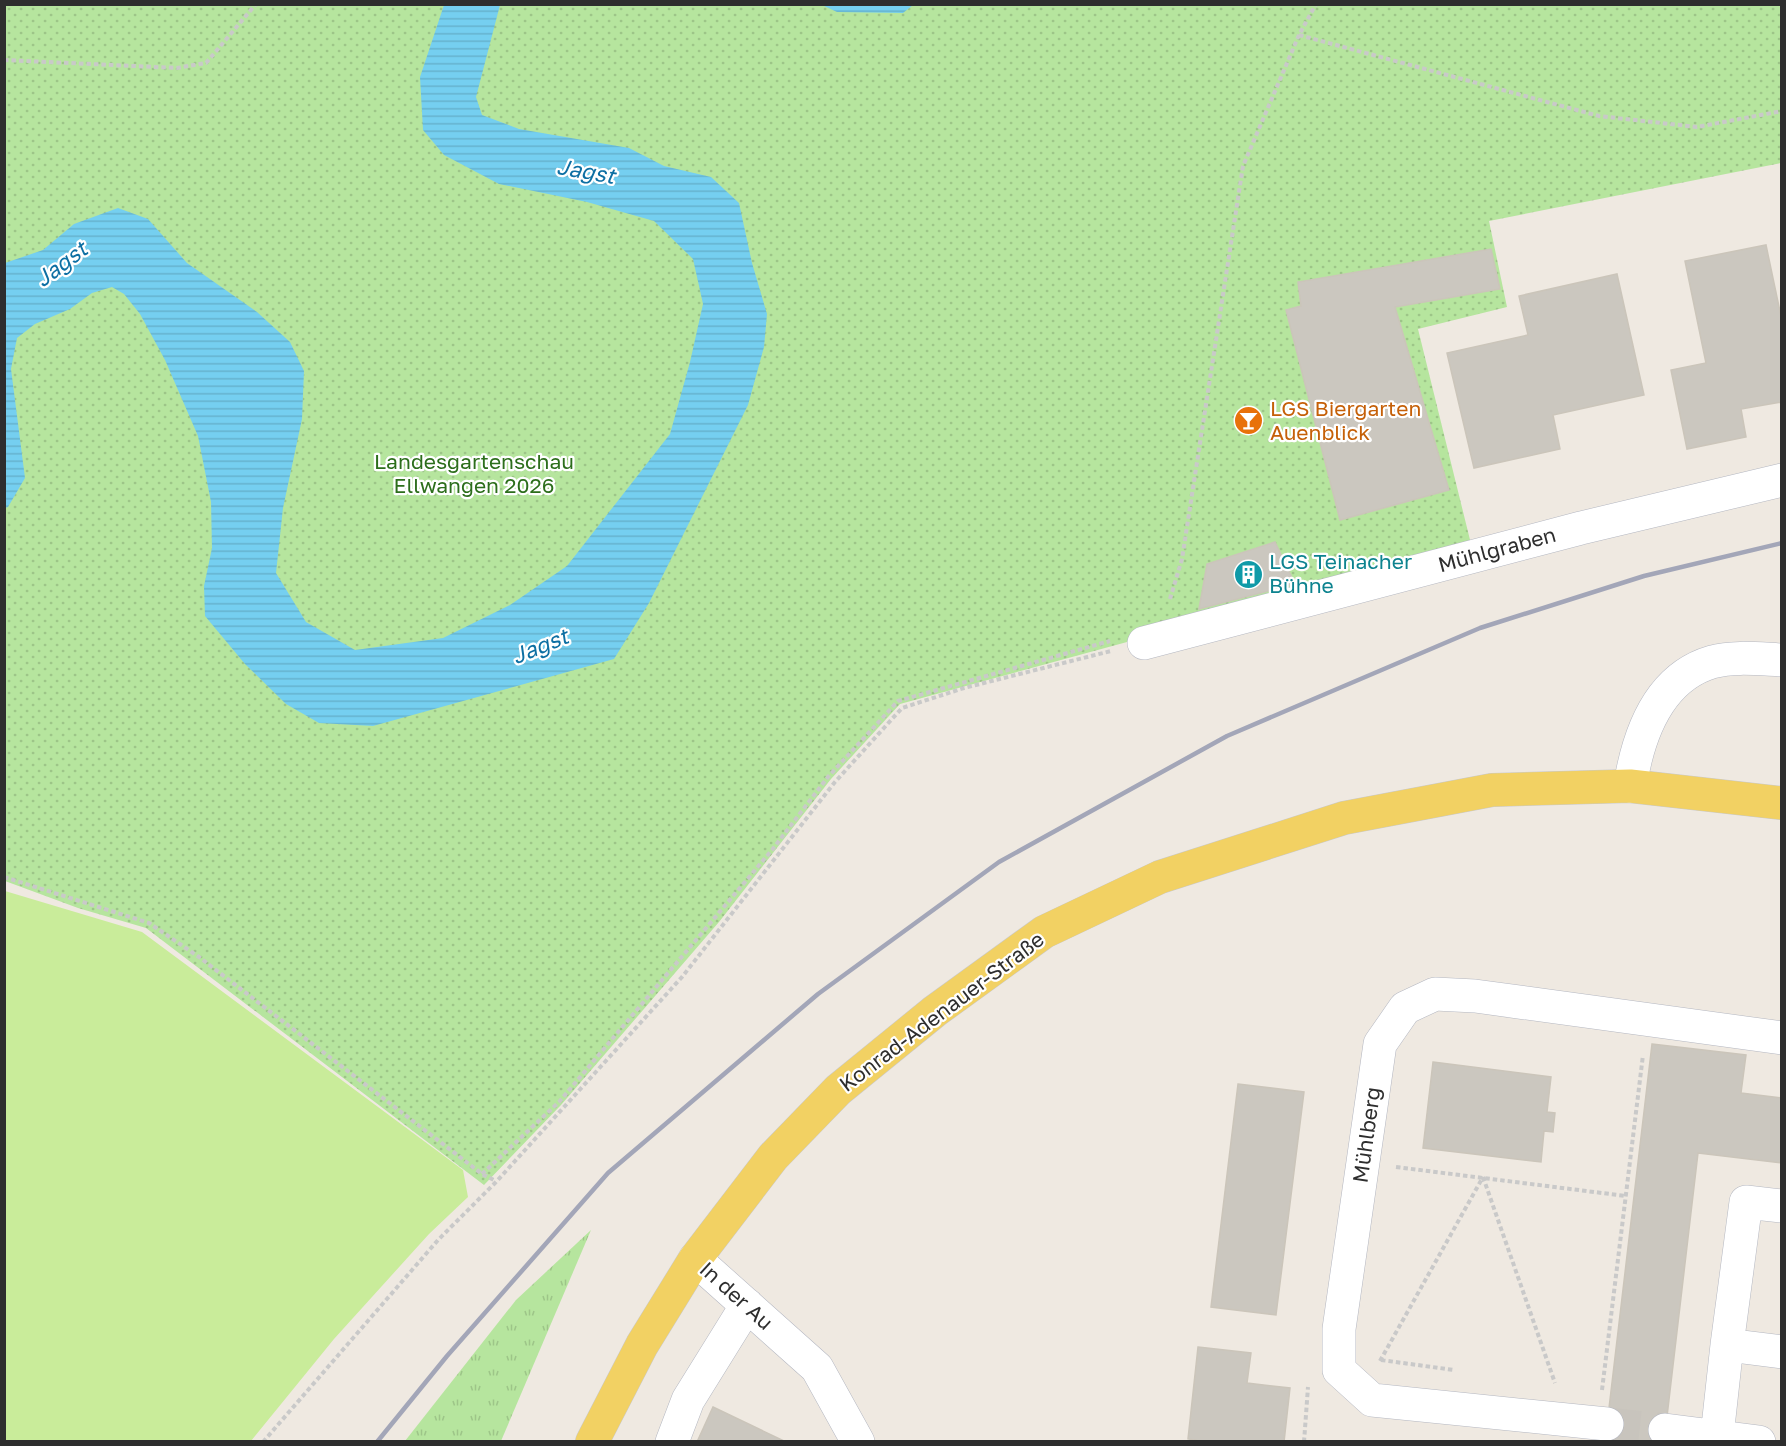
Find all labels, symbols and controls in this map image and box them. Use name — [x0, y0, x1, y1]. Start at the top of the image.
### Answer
water label: Jagst — [555, 152, 619, 189]
water label: Jagst — [29, 234, 94, 292]
place label: LGS Biergarten Auenblick — [1270, 395, 1421, 445]
bar icon: LGS Biergarten Auenblick — [1233, 405, 1265, 437]
park label: Landesgartenschau Ellwangen 2026 — [374, 448, 574, 498]
street label: Mühlgraben — [1435, 521, 1559, 577]
place label: LGS Teinacher Bühne — [1269, 548, 1412, 598]
building icon: LGS Teinacher Bühne — [1232, 558, 1264, 590]
water label: Jagst — [508, 621, 574, 669]
street label: Konrad-Adenauer-Straße — [834, 926, 1049, 1097]
street label: Mühlberg — [1346, 1085, 1386, 1184]
street label: In der Au — [695, 1256, 779, 1335]

